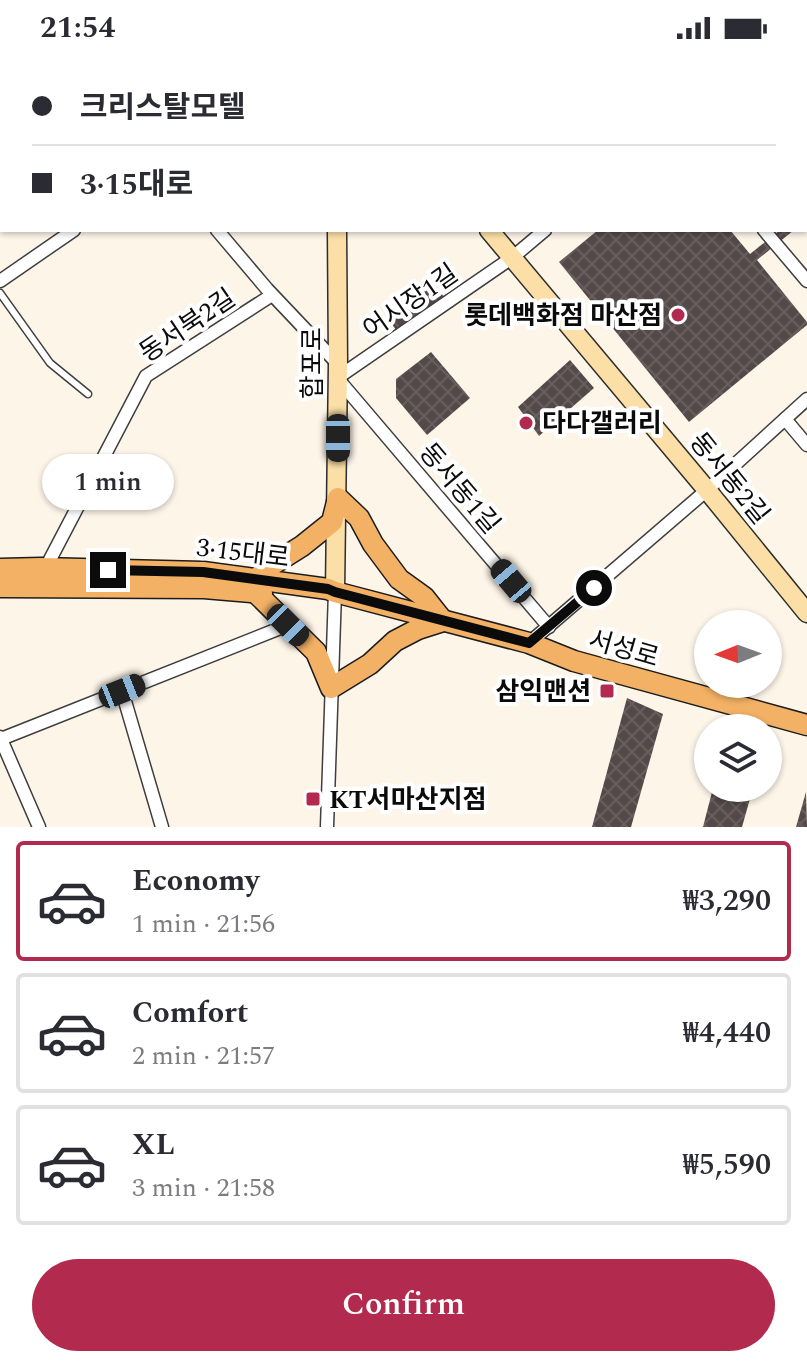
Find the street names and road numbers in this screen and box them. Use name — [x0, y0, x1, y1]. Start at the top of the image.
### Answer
street label: 어시장1길 — [355, 254, 467, 349]
street label: 동서북2길 — [131, 279, 244, 373]
street label: 합포로 — [293, 327, 333, 399]
street label: 동서동2길 — [679, 424, 779, 533]
street label: 동서동1길 — [409, 434, 509, 543]
street label: 3·15대로 — [194, 527, 292, 579]
street label: 서성로 — [584, 620, 664, 678]

